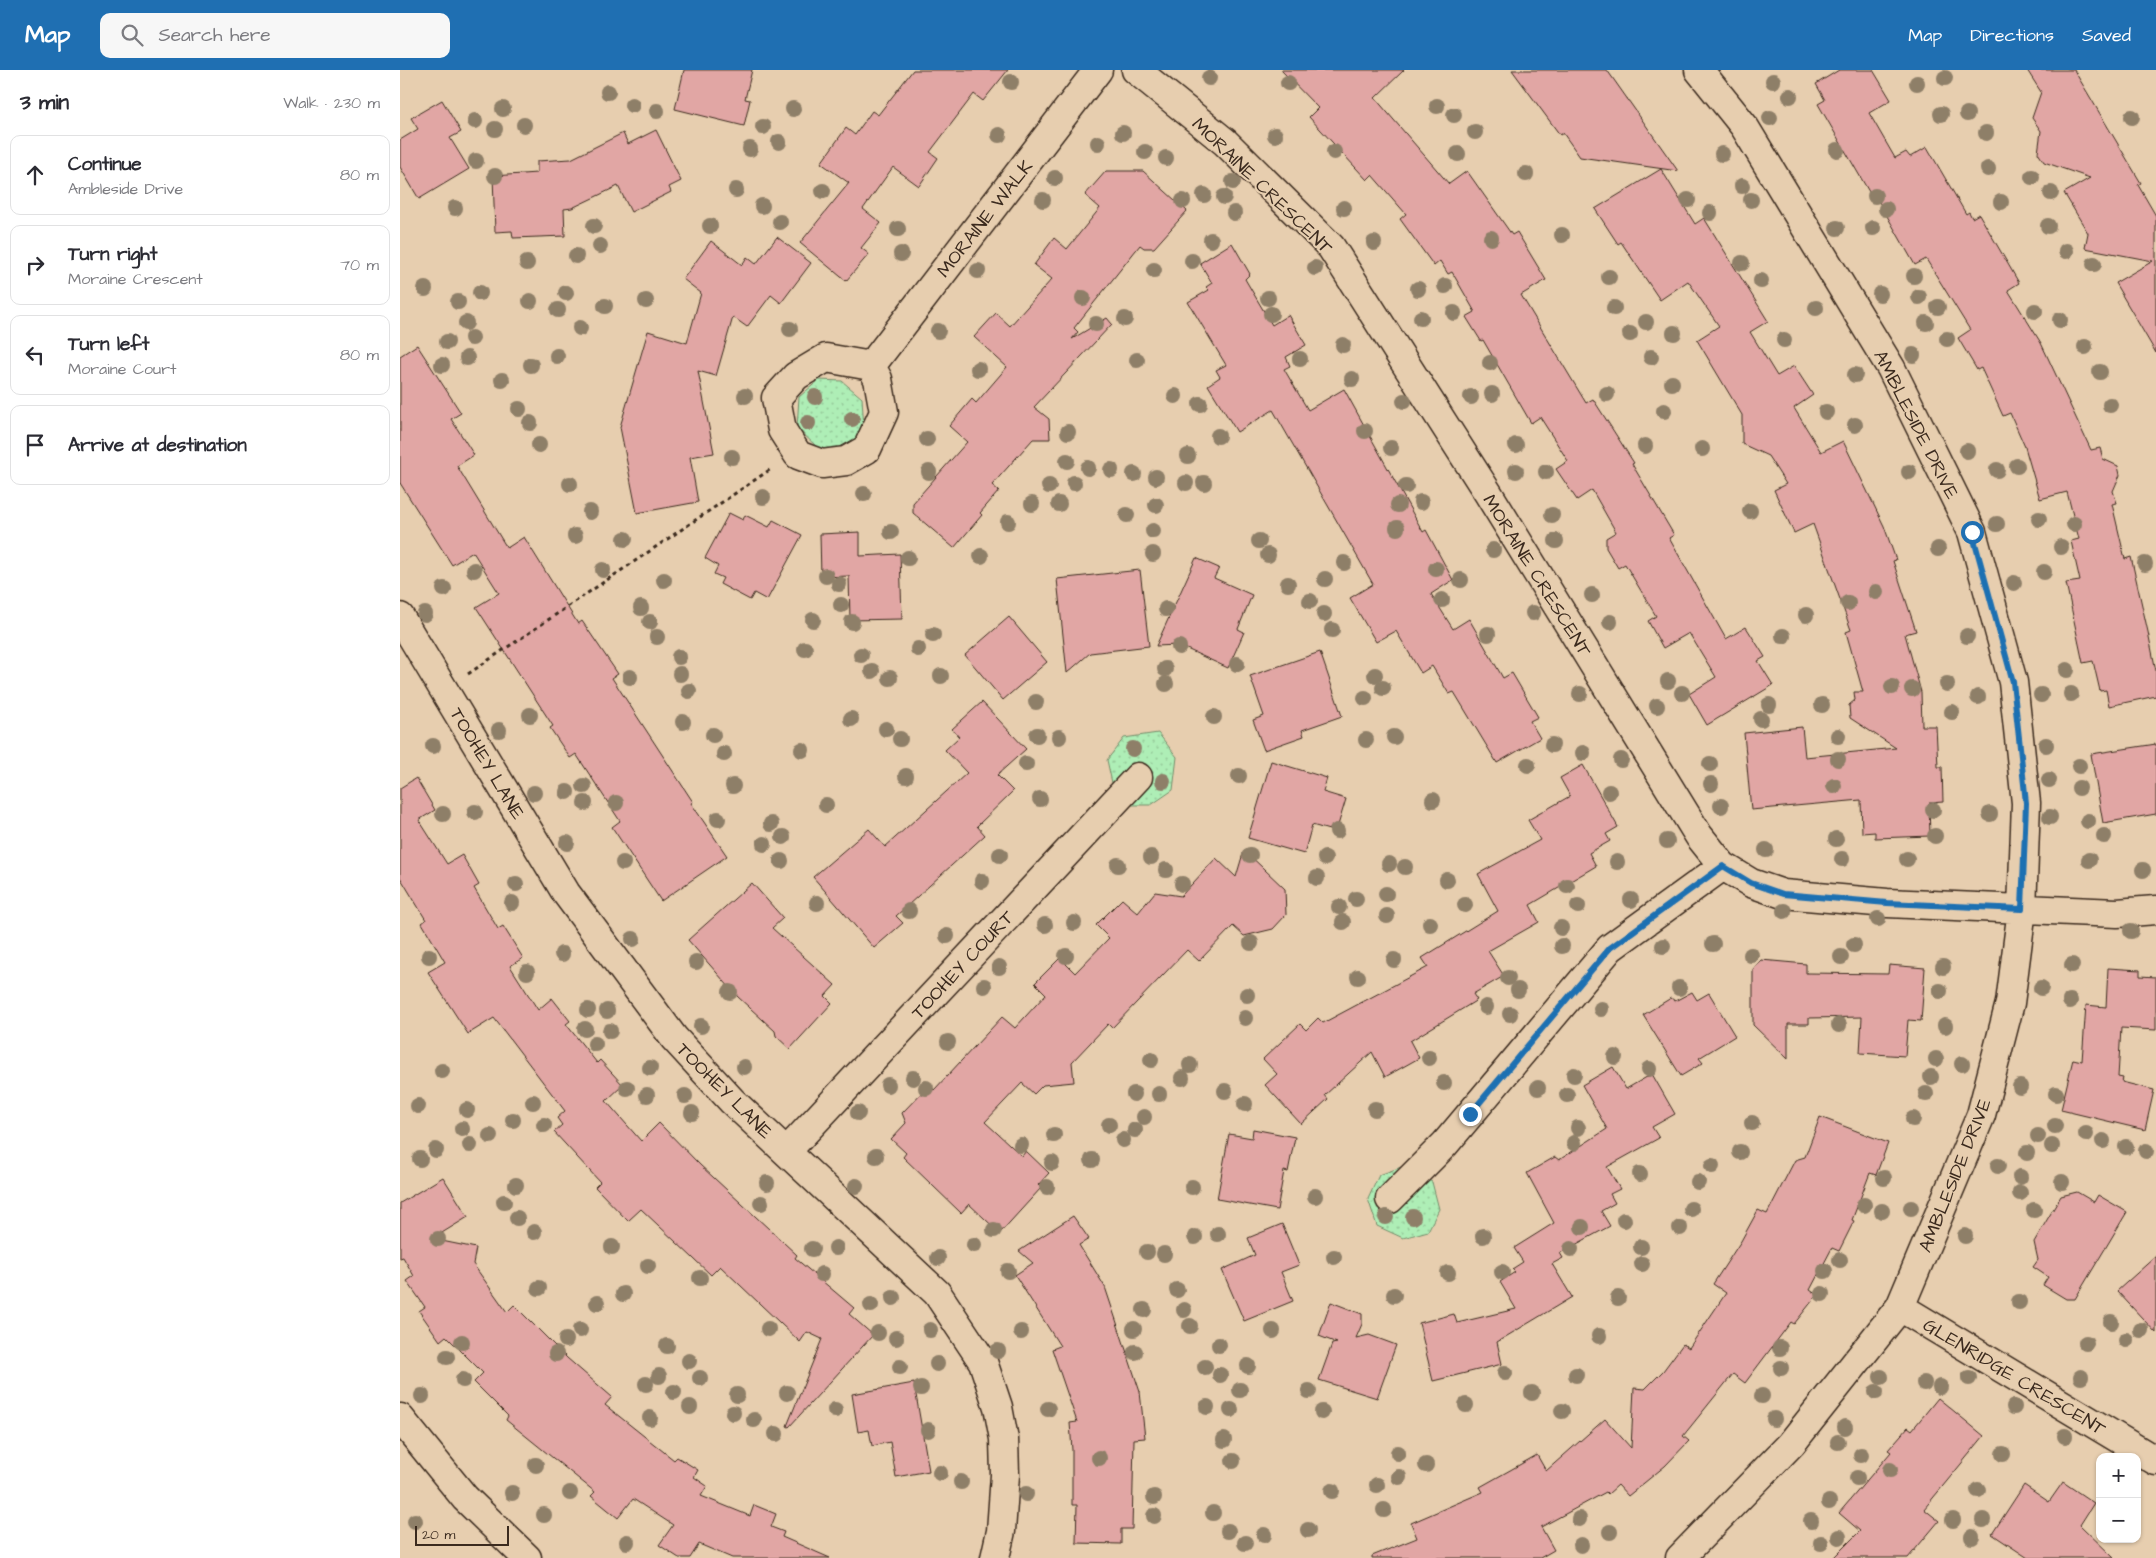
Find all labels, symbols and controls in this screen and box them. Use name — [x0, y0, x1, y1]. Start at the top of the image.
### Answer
search box — [100, 13, 450, 58]
text: Map — [25, 18, 70, 52]
icon: search — [118, 21, 146, 49]
text: Search here — [158, 22, 271, 49]
text: Map — [1908, 23, 1942, 48]
text: Directions — [1970, 23, 2054, 48]
text: Saved — [2082, 23, 2131, 48]
text: 3 min — [20, 88, 69, 117]
text: Walk · 230 m — [283, 92, 380, 114]
street label: MORAINE CRESCENT — [1185, 112, 1339, 261]
text: Continue — [68, 151, 142, 178]
street label: MORAINE WALK — [931, 154, 1040, 283]
icon: ahead — [21, 161, 49, 189]
text: 80 m — [340, 164, 379, 186]
text: Ambleside Drive — [68, 178, 183, 200]
text: Turn right — [68, 241, 157, 268]
icon: right — [21, 251, 49, 279]
text: 70 m — [340, 254, 379, 276]
text: Moraine Crescent — [68, 268, 203, 290]
text: Turn left — [68, 331, 149, 358]
icon: left — [21, 341, 49, 369]
text: 80 m — [340, 344, 379, 366]
street label: AMBLESIDE DRIVE — [1866, 346, 1965, 504]
text: Moraine Court — [68, 358, 176, 380]
icon: arrive — [21, 431, 49, 459]
text: Arrive at destination — [68, 432, 247, 459]
street label: MORAINE CRESCENT — [1476, 489, 1598, 662]
route start — [1961, 521, 1984, 544]
street label: TOOHEY LANE — [443, 703, 531, 825]
street label: TOOHEY COURT — [905, 904, 1021, 1025]
street label: TOOHEY LANE — [670, 1037, 778, 1145]
street label: AMBLESIDE DRIVE — [1912, 1094, 1999, 1257]
route end — [1459, 1103, 1482, 1126]
street label: GLENRIDGE CRESCENT — [1918, 1312, 2111, 1443]
map controls — [2096, 1453, 2141, 1543]
button: + — [2096, 1453, 2141, 1498]
button: − — [2096, 1498, 2141, 1543]
scale bar — [415, 1523, 509, 1546]
text: 20 m — [422, 1525, 455, 1545]

